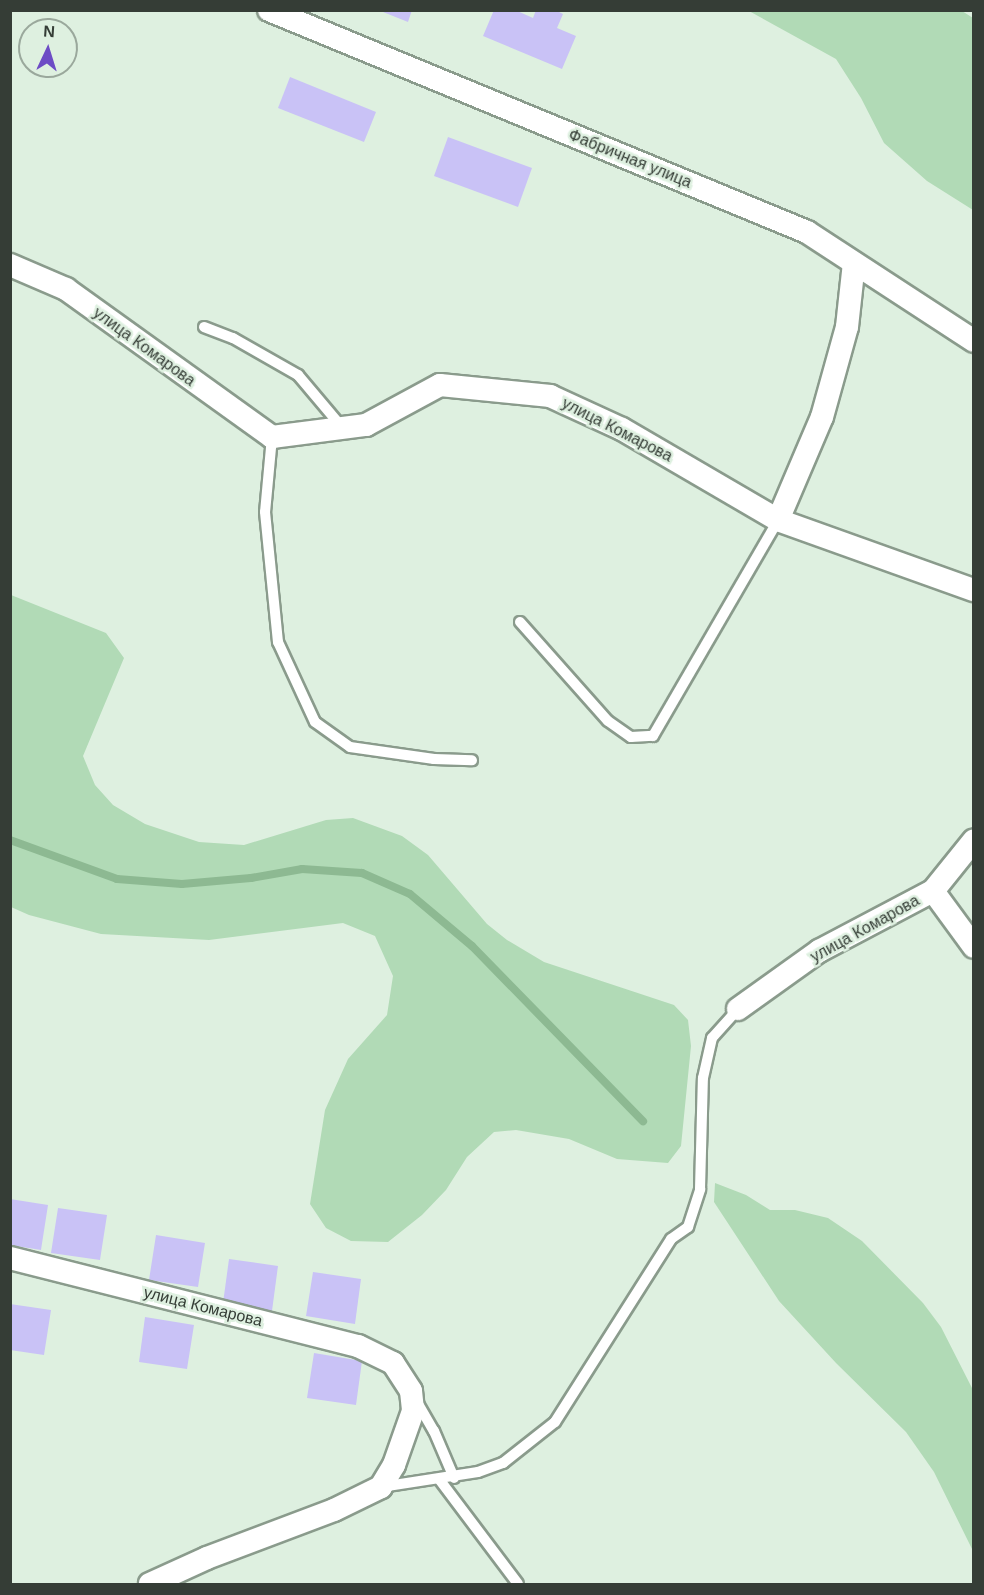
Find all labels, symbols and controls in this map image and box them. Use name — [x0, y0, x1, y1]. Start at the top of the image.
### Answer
north arrow — [18, 18, 78, 78]
text: N — [43, 23, 56, 40]
street label: Фабричная улица — [566, 126, 694, 192]
street label: улица Комарова — [89, 304, 199, 390]
street label: улица Комарова — [558, 394, 676, 466]
street label: улица Комарова — [807, 891, 923, 967]
street label: улица Комарова — [142, 1283, 264, 1331]

